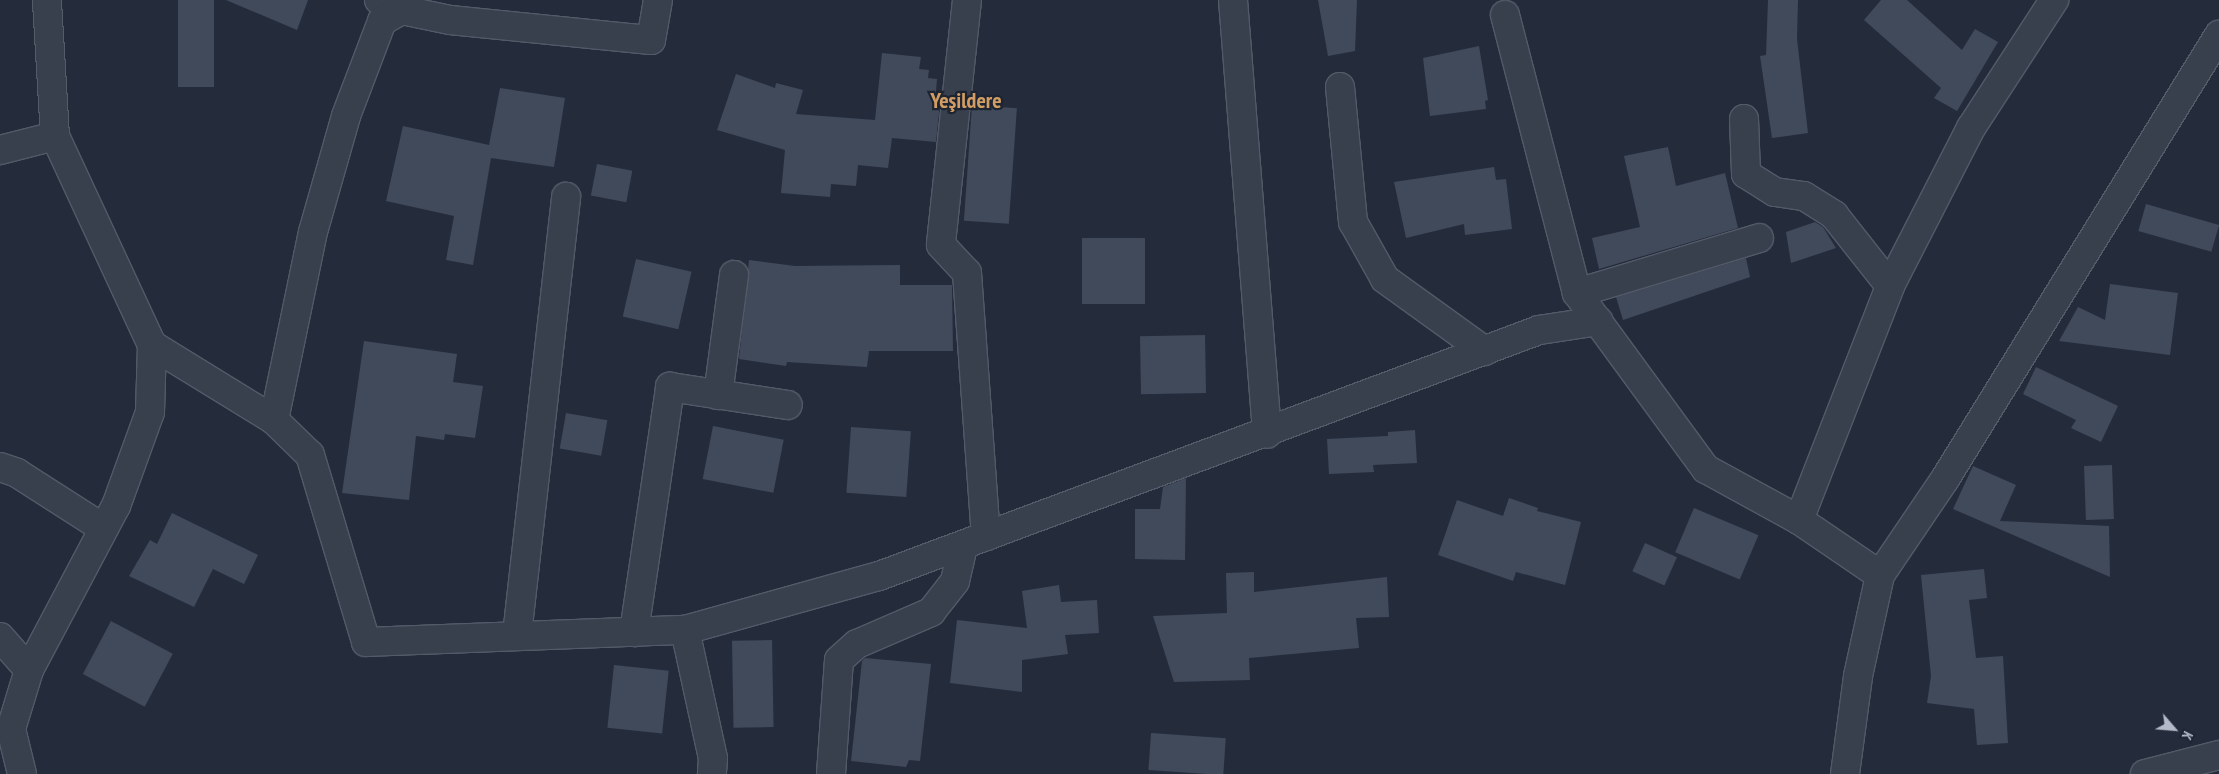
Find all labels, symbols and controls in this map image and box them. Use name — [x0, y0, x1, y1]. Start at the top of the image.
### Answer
district label: Yeşildere — [930, 88, 1002, 114]
north arrow — [2149, 704, 2199, 754]
text: K — [2178, 728, 2197, 743]

